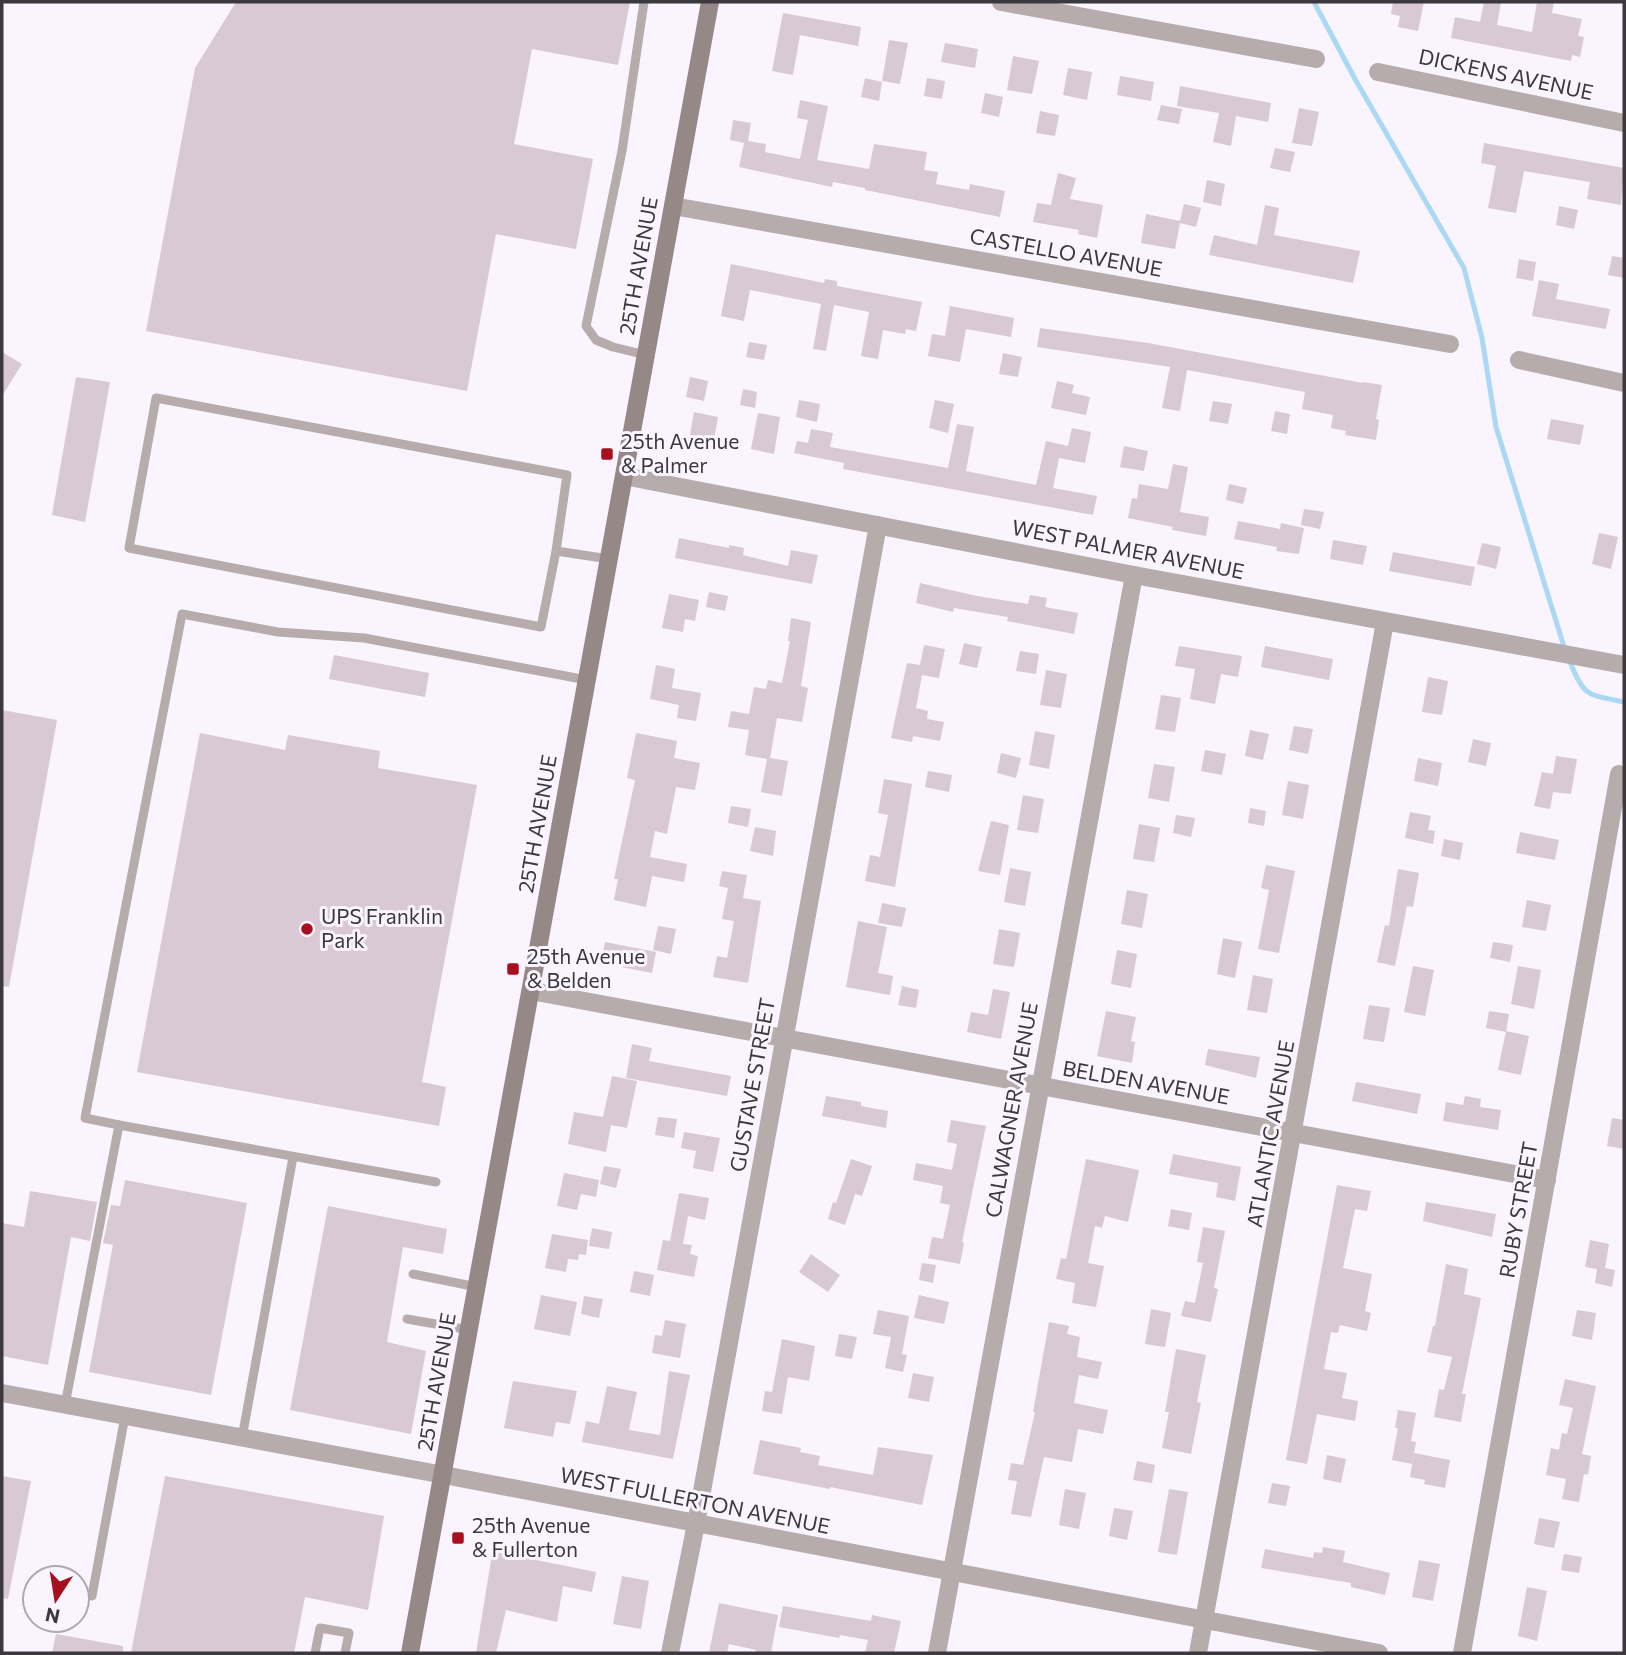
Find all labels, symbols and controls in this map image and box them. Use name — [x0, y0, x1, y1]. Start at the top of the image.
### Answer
street label: DICKENS AVENUE — [1417, 43, 1596, 104]
street label: 25TH AVENUE — [613, 195, 662, 337]
street label: CASTELLO AVENUE — [968, 222, 1165, 281]
place label: 25th Avenue & Palmer — [621, 428, 739, 477]
marker: 25th Avenue & Palmer — [599, 446, 615, 462]
street label: WEST PALMER AVENUE — [1010, 514, 1247, 583]
street label: 25TH AVENUE — [512, 753, 561, 895]
place label: UPS Franklin Park — [321, 903, 443, 952]
marker: UPS Franklin Park — [299, 921, 315, 937]
place label: 25th Avenue & Belden — [527, 943, 645, 992]
marker: 25th Avenue & Belden — [505, 961, 521, 977]
street label: GUSTAVE STREET — [724, 996, 779, 1174]
street label: CALWAGNER AVENUE — [979, 1000, 1042, 1219]
street label: ATLANTIC AVENUE — [1241, 1038, 1298, 1229]
street label: BELDEN AVENUE — [1061, 1055, 1232, 1109]
street label: RUBY STREET — [1493, 1140, 1542, 1280]
street label: 25TH AVENUE — [411, 1311, 460, 1453]
street label: WEST FULLERTON AVENUE — [558, 1461, 832, 1538]
place label: 25th Avenue & Fullerton — [472, 1512, 590, 1561]
marker: 25th Avenue & Fullerton — [450, 1530, 466, 1546]
north arrow — [21, 1564, 91, 1634]
text: N — [43, 1603, 62, 1629]

